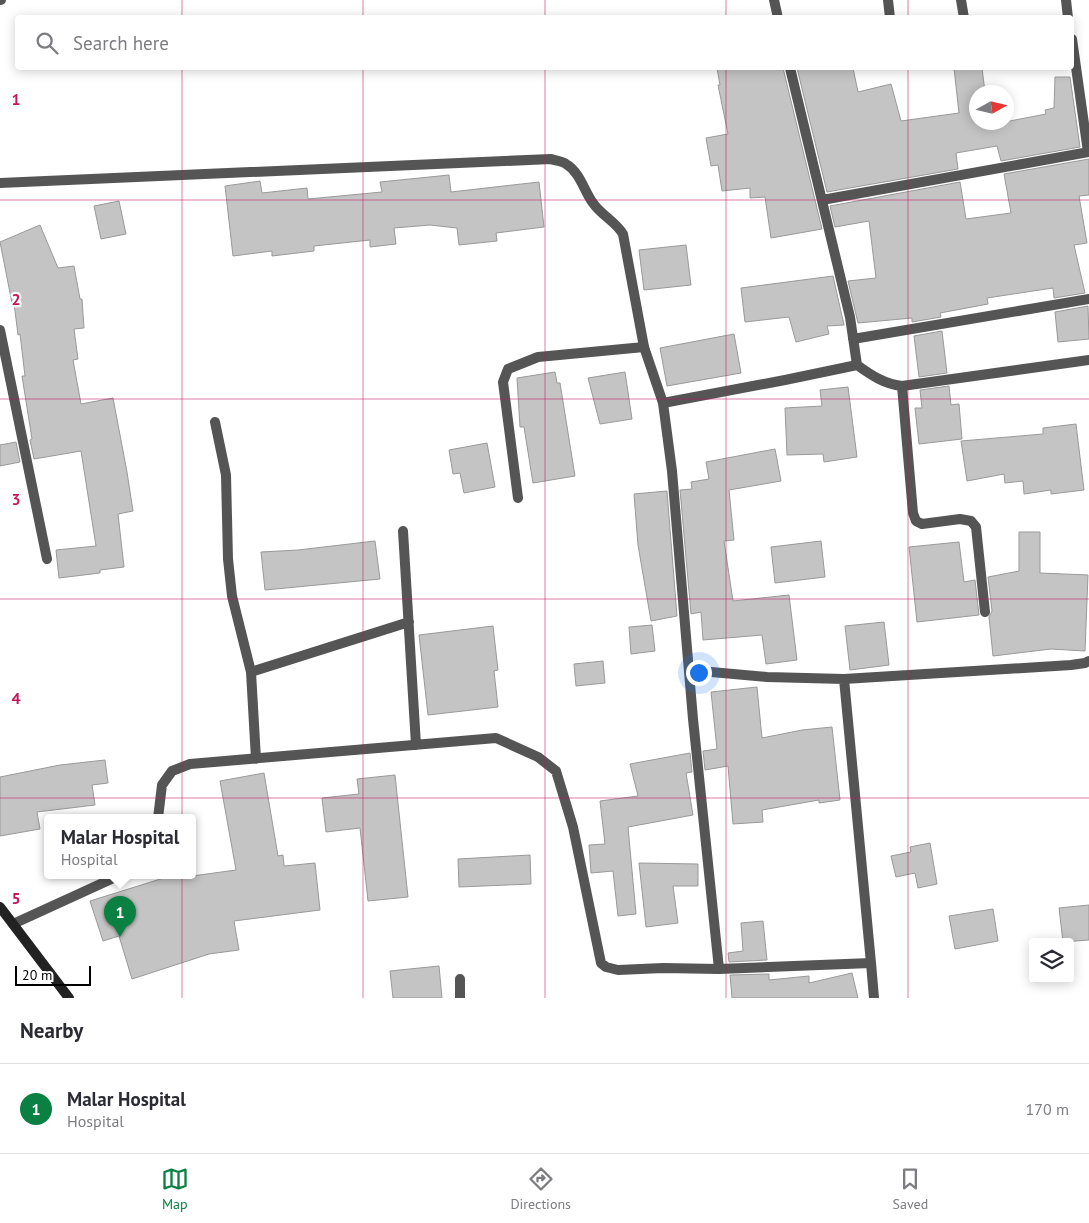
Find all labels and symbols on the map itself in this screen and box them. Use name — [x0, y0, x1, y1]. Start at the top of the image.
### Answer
north arrow — [969, 85, 1014, 130]
text: 1 — [11, 89, 21, 109]
text: 2 — [11, 289, 21, 309]
text: 3 — [11, 489, 21, 509]
your location — [686, 660, 712, 686]
text: 4 — [11, 688, 21, 708]
text: 5 — [11, 888, 21, 908]
pin: 1 — [104, 896, 136, 937]
scale bar — [15, 963, 91, 986]

